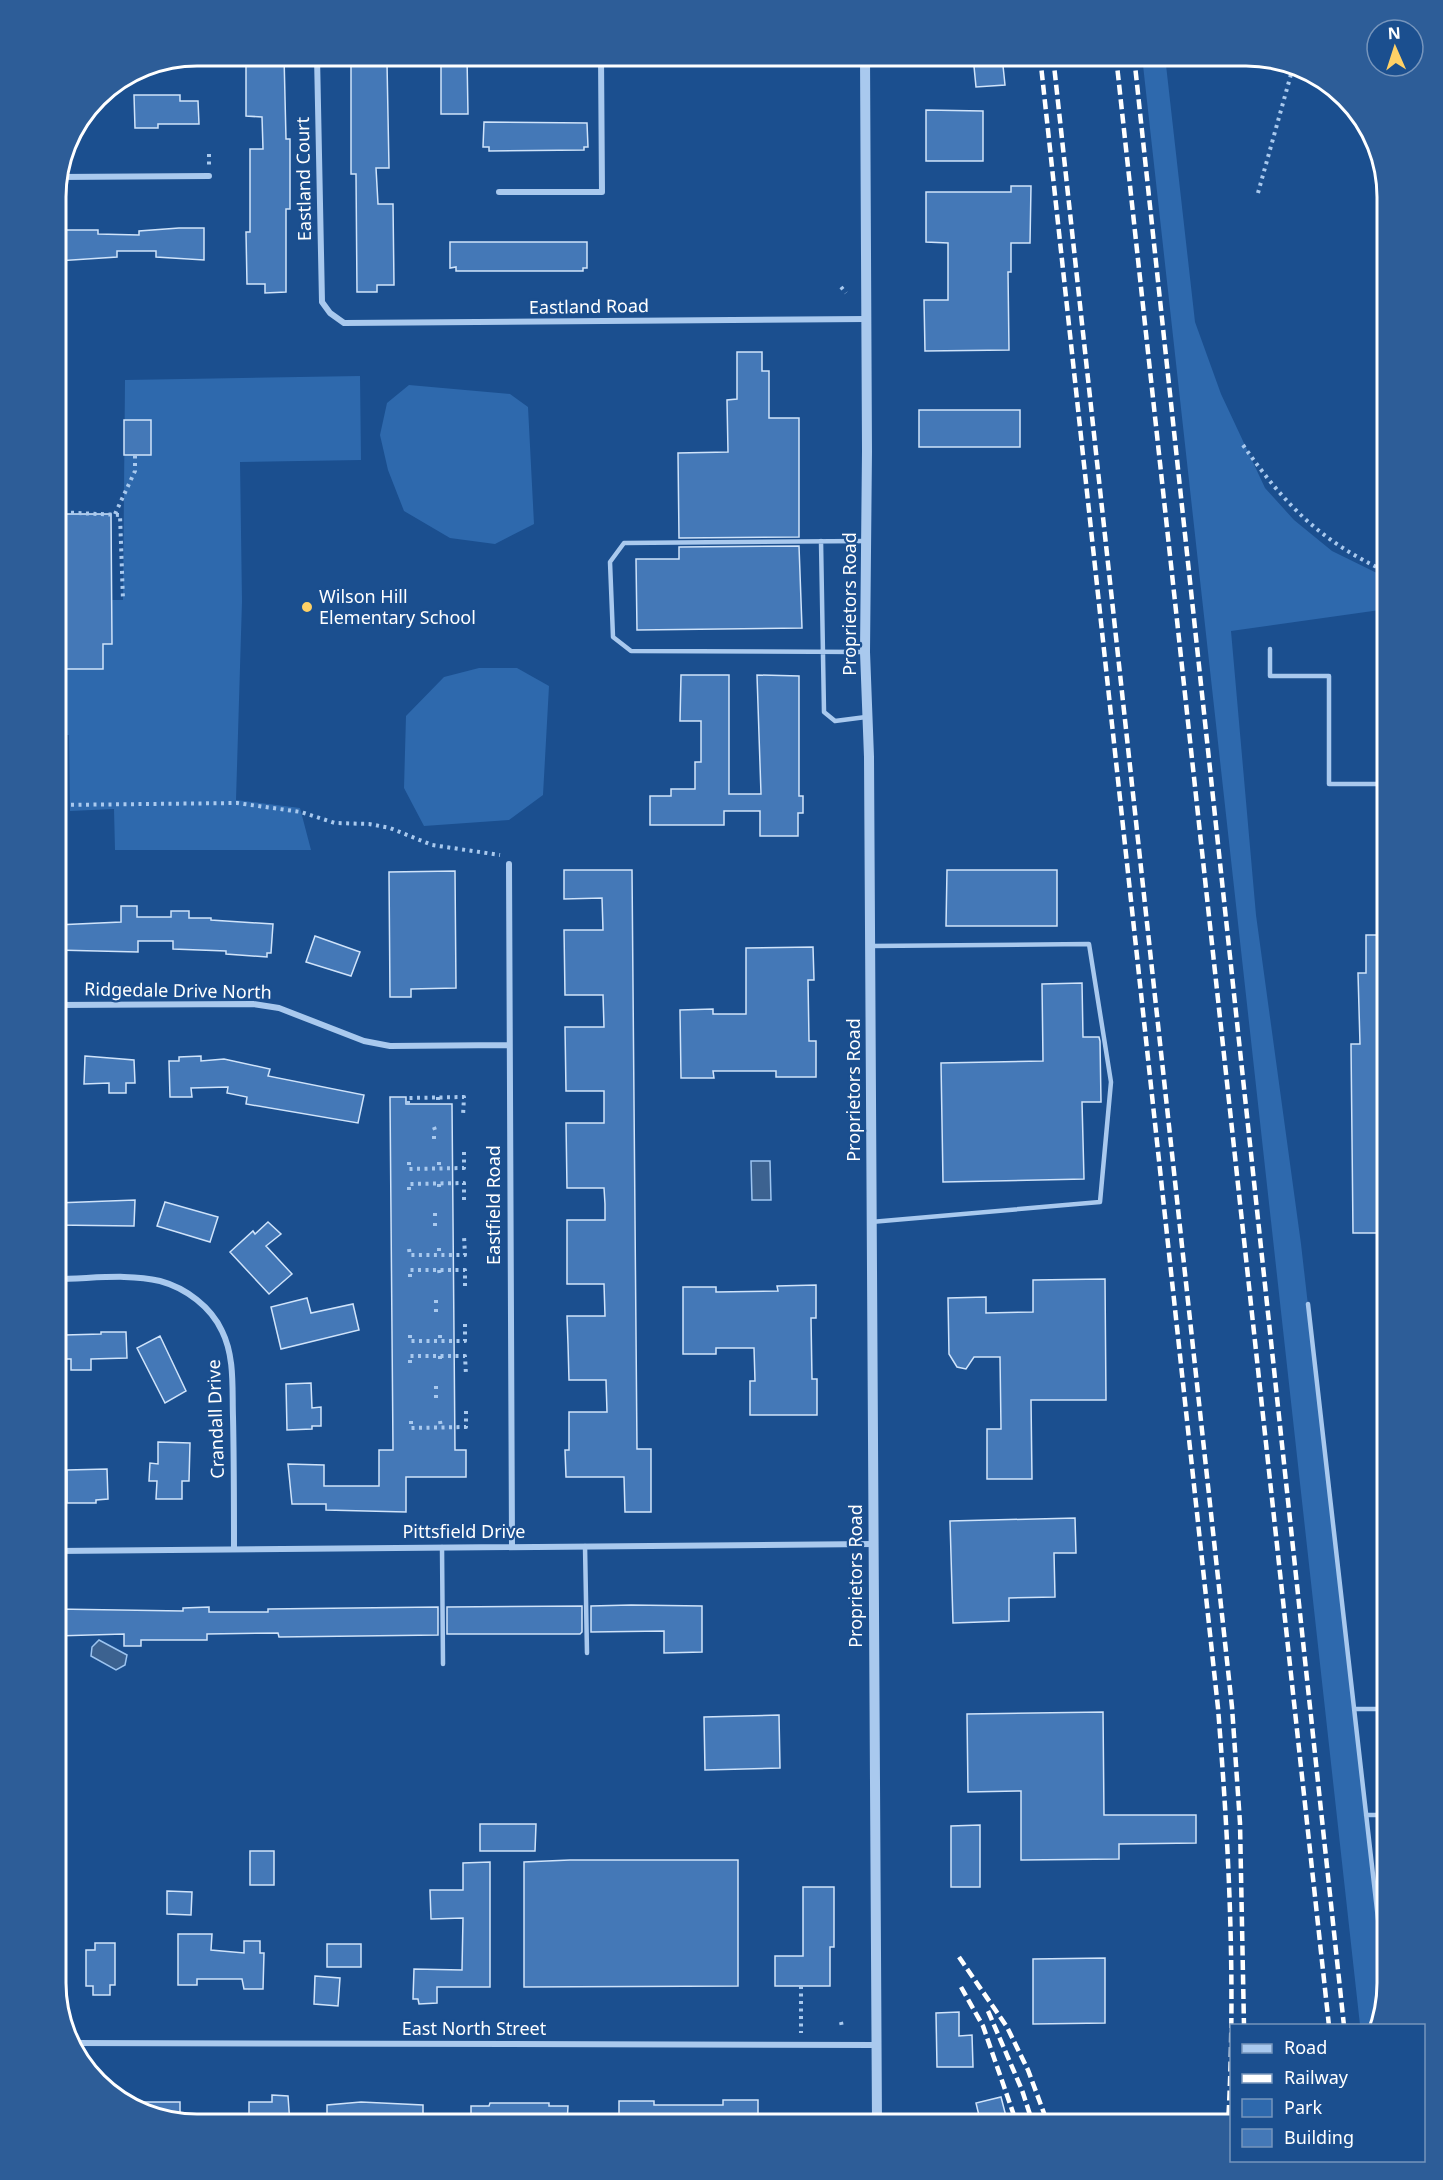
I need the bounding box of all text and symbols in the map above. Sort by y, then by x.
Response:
north arrow [1365,18,1425,78]
text: N [1387,22,1401,44]
street label: Eastland Court [290,116,316,241]
street label: Eastland Road [529,293,649,319]
street label: Proprietors Road [837,532,861,676]
place label: Wilson Hill Elementary School [319,584,476,629]
marker: Wilson Hill Elementary School [300,600,314,614]
street label: Ridgedale Drive North [84,976,272,1004]
street label: Proprietors Road [841,1018,865,1162]
street label: Eastfield Road [481,1145,505,1265]
street label: Crandall Drive [201,1359,229,1479]
street label: Proprietors Road [843,1504,867,1648]
street label: Pittsfield Drive [402,1519,526,1543]
street label: East North Street [402,2016,547,2040]
legend [1230,2024,1425,2162]
text: Road [1284,2035,1327,2059]
text: Railway [1284,2065,1349,2089]
text: Park [1284,2095,1322,2119]
text: Building [1284,2125,1354,2149]

